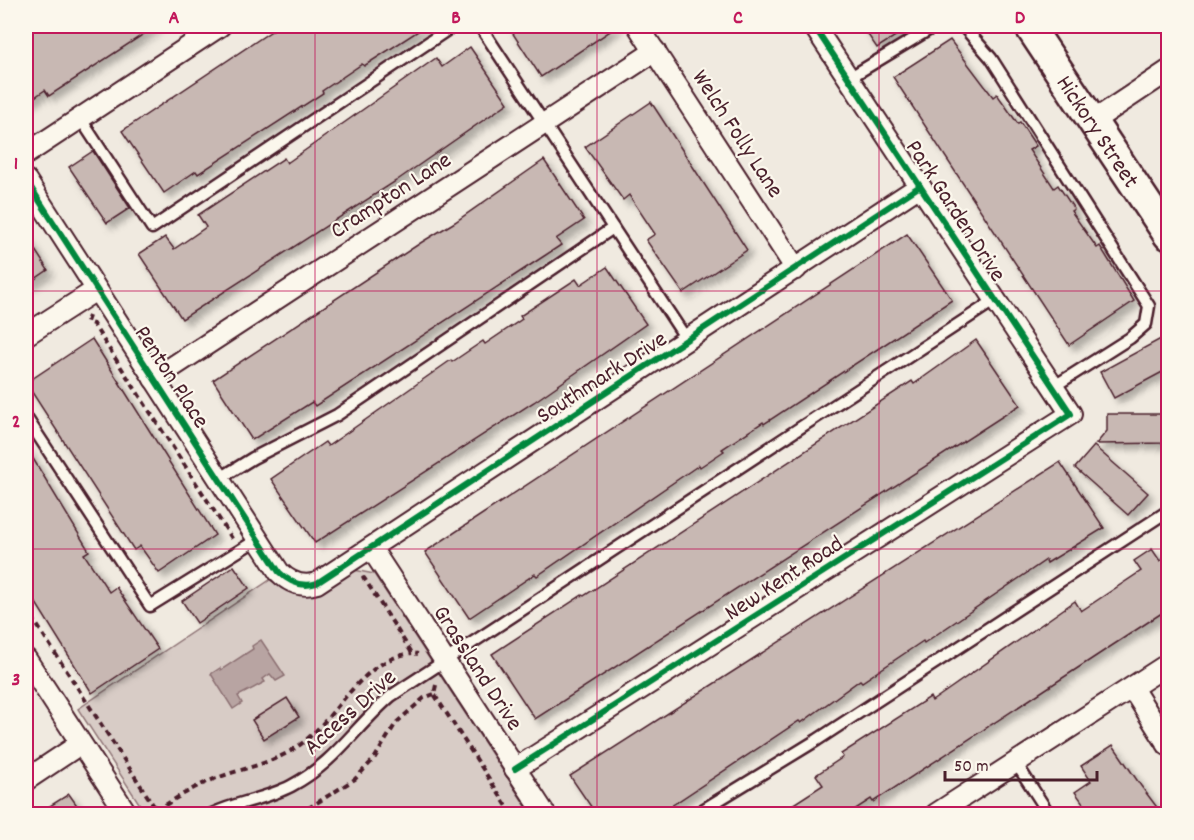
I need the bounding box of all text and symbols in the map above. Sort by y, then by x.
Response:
text: A [169,5,180,33]
text: B [451,5,461,33]
text: C [733,5,743,33]
text: D [1015,5,1026,33]
street label: Welch Folly Lane [682,64,791,206]
street label: Hickory Street [1046,69,1146,196]
street label: Park Garden Drive [896,134,1013,289]
street label: Crampton Lane [324,145,459,248]
text: 1 [14,151,18,179]
street label: Penton Place [124,319,217,436]
street label: Southmark Drive [531,323,675,434]
text: 2 [12,409,20,437]
street label: New Kent Road [719,528,851,631]
street label: Grassland Drive [423,599,530,738]
street label: Access Drive [297,662,405,764]
text: 3 [12,667,20,695]
scale bar [945,744,1096,782]
text: 50 m [954,755,989,780]

